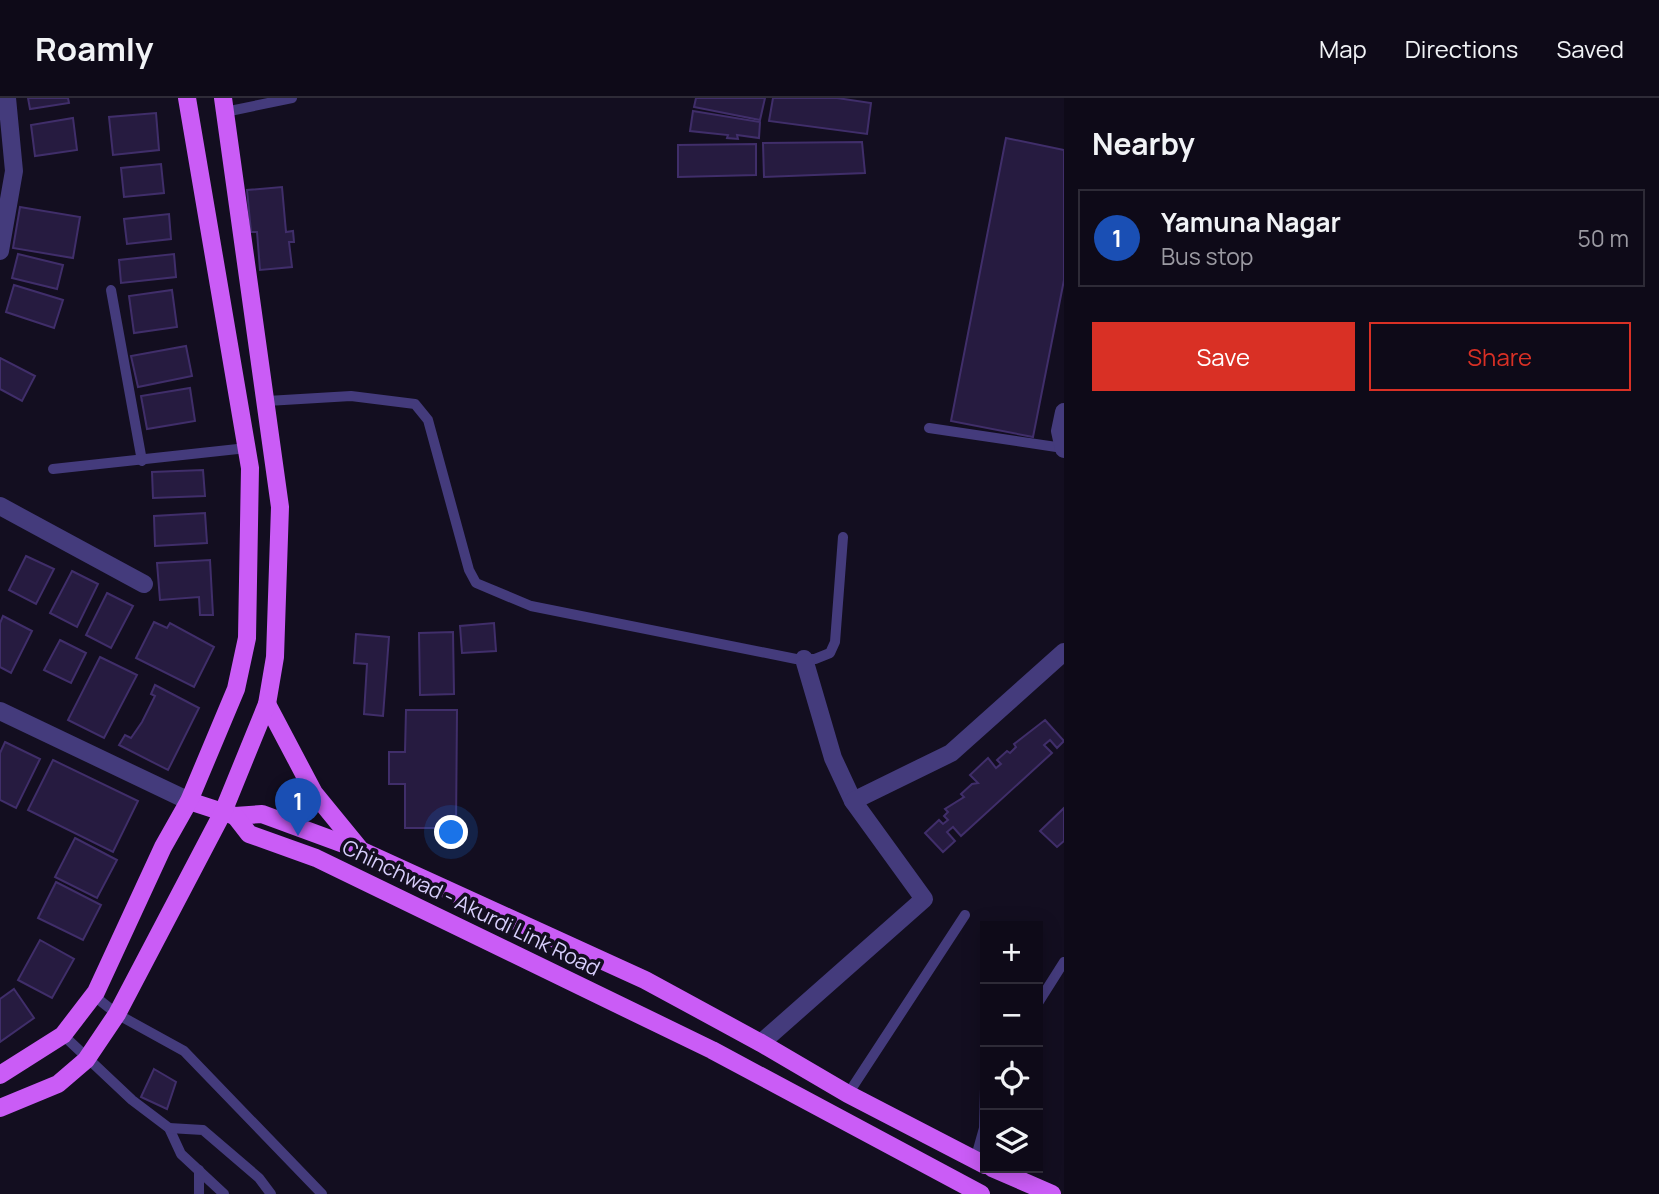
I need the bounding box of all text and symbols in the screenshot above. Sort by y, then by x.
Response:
text: Roamly [35,26,154,71]
text: Map [1319,32,1367,65]
text: Directions [1405,32,1518,65]
text: Saved [1556,32,1624,65]
text: Nearby [1092,123,1195,164]
text: Yamuna Nagar [1161,204,1341,240]
text: 1 [1112,222,1122,254]
text: 50 m [1578,222,1629,254]
text: Bus stop [1161,240,1253,272]
button: Save [1092,322,1355,391]
button: Share [1369,322,1631,391]
pin: 1 [275,778,321,836]
your location [434,815,468,849]
street label: Chinchwad - Akurdi Link Road [338,832,605,982]
map controls [980,921,1043,1173]
button: + [980,921,1043,984]
button: − [980,984,1043,1047]
button: locate [980,1047,1043,1110]
button: layers [980,1110,1043,1173]

